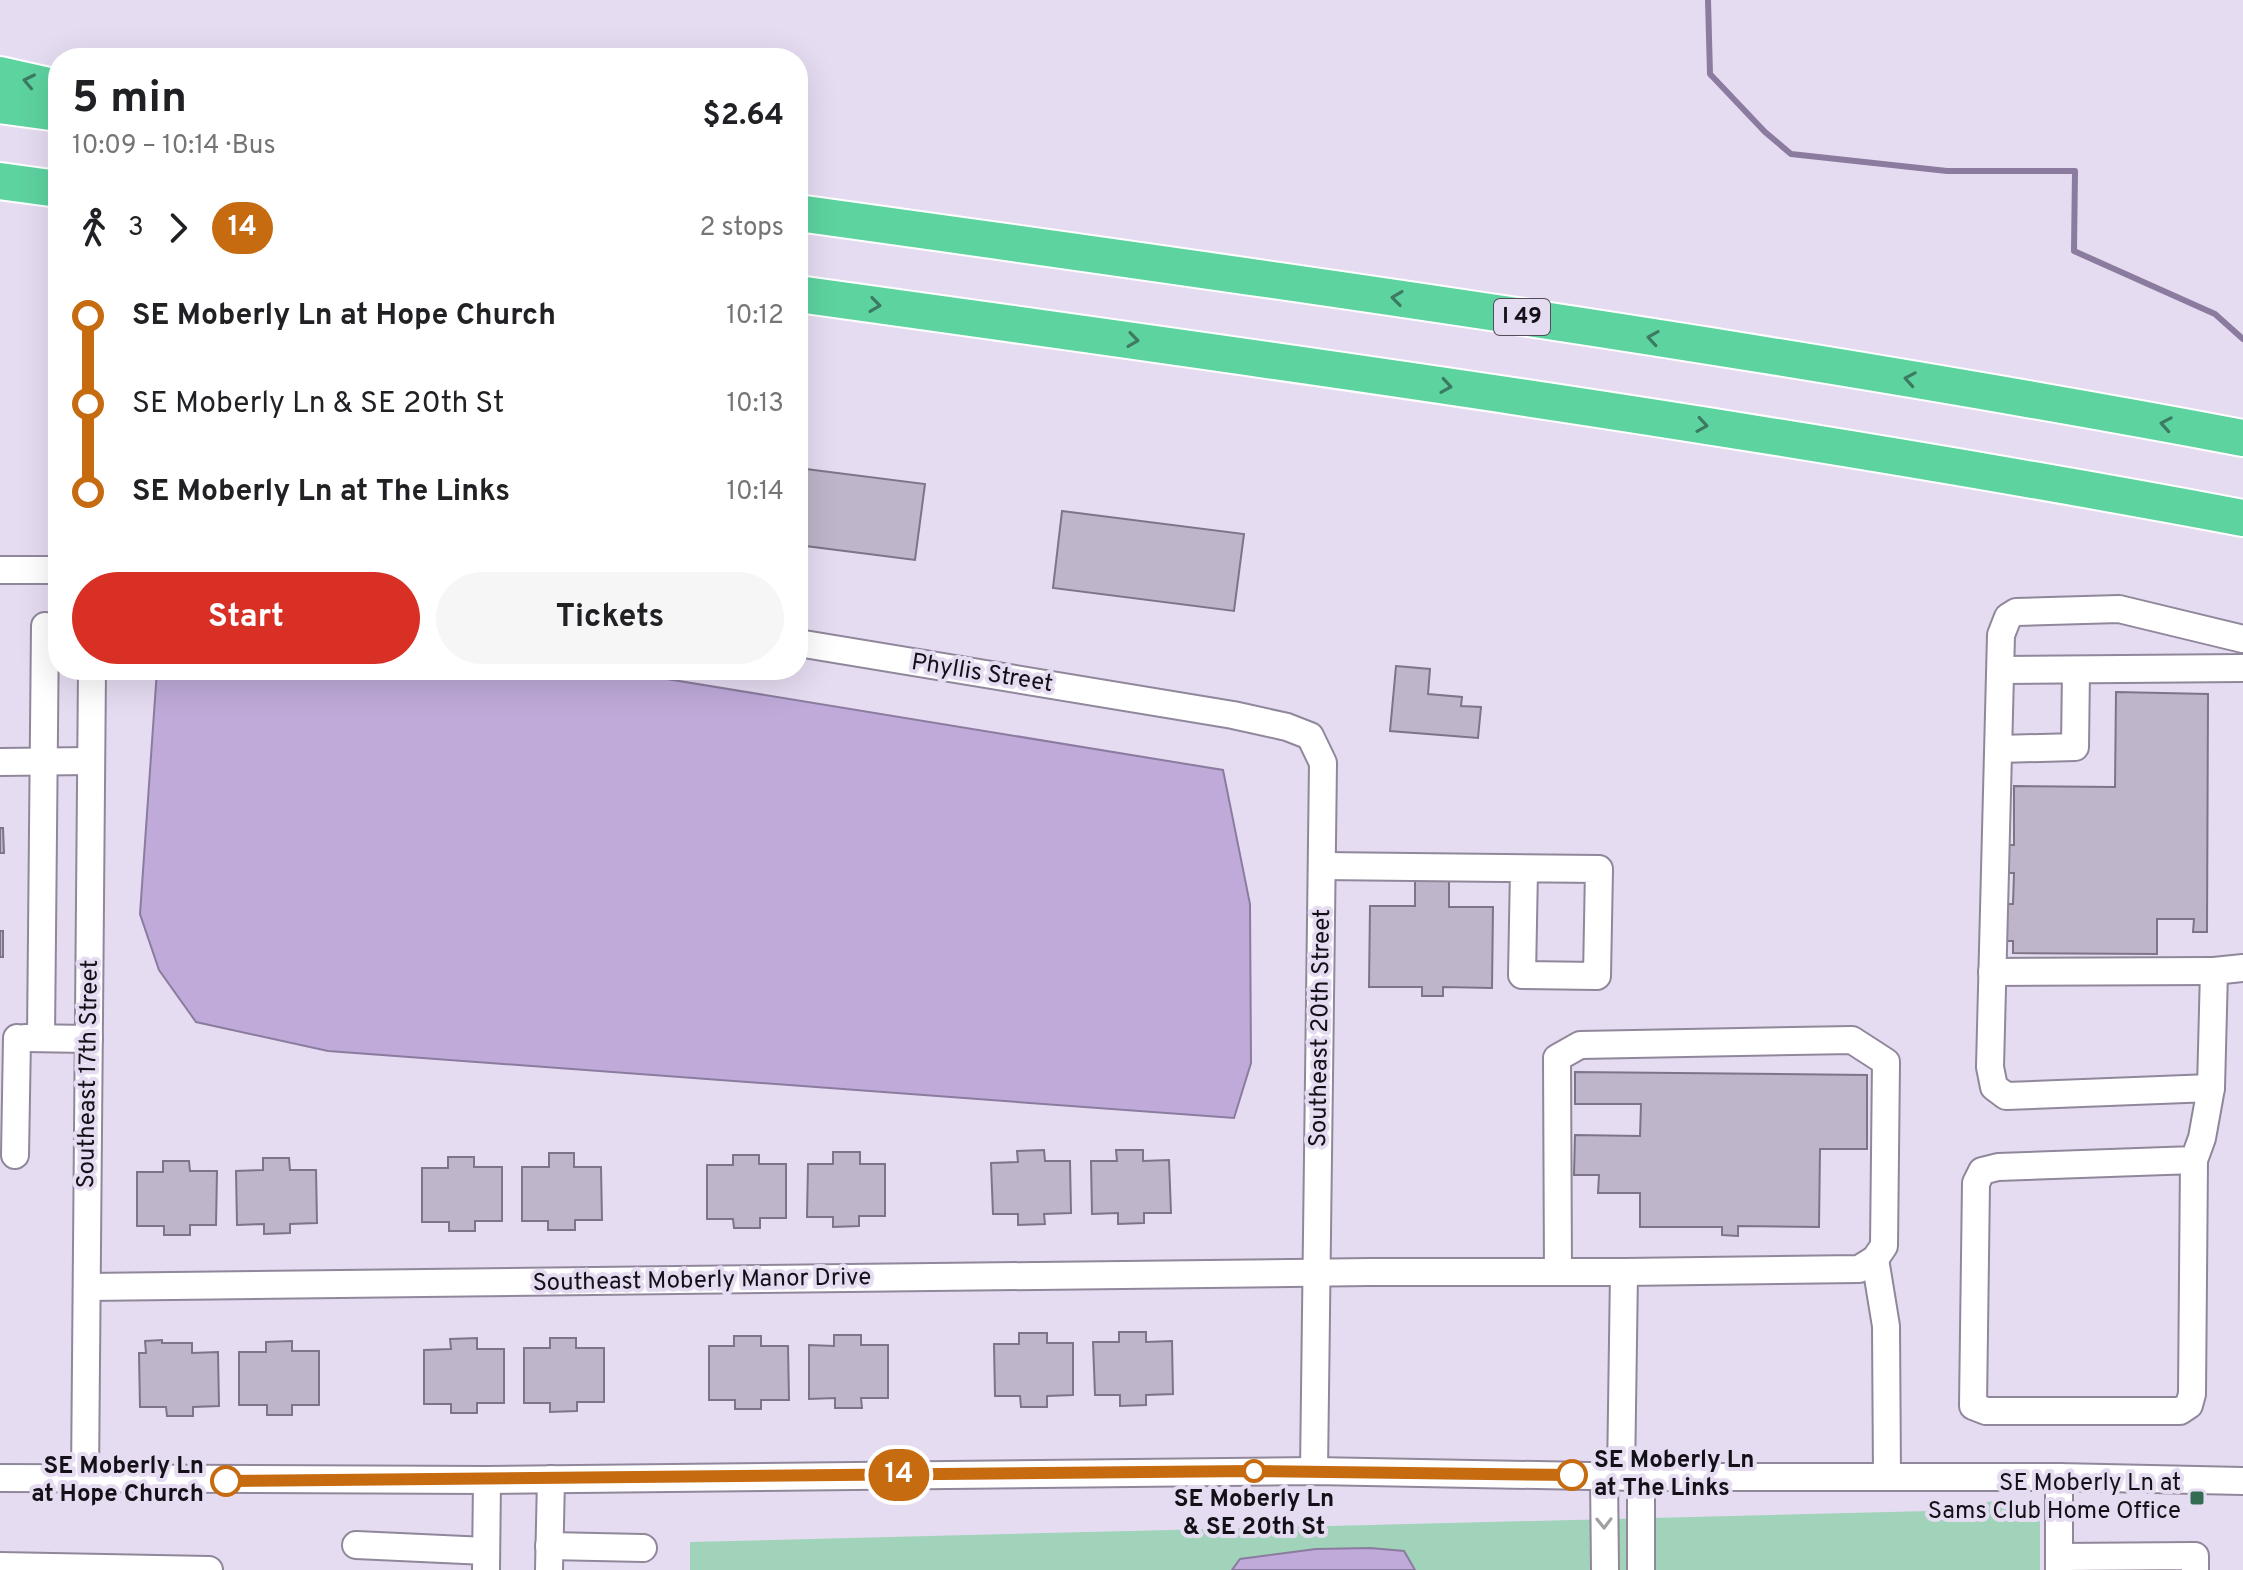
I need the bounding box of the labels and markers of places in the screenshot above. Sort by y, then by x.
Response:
place label: SE Moberly Ln at The Links [1594,1446,1754,1504]
place label: SE Moberly Ln at Hope Church [31,1452,204,1510]
marker: SE Moberly Ln & SE 20th St [1243,1460,1265,1482]
marker: SE Moberly Ln at The Links [1557,1460,1587,1490]
marker: SE Moberly Ln at Hope Church [211,1466,241,1496]
place label: SE Moberly Ln at Sams Club Home Office [1928,1469,2181,1527]
place label: SE Moberly Ln & SE 20th St [1174,1485,1334,1543]
marker: SE Moberly Ln at Sams Club Home Office [2188,1489,2206,1507]

